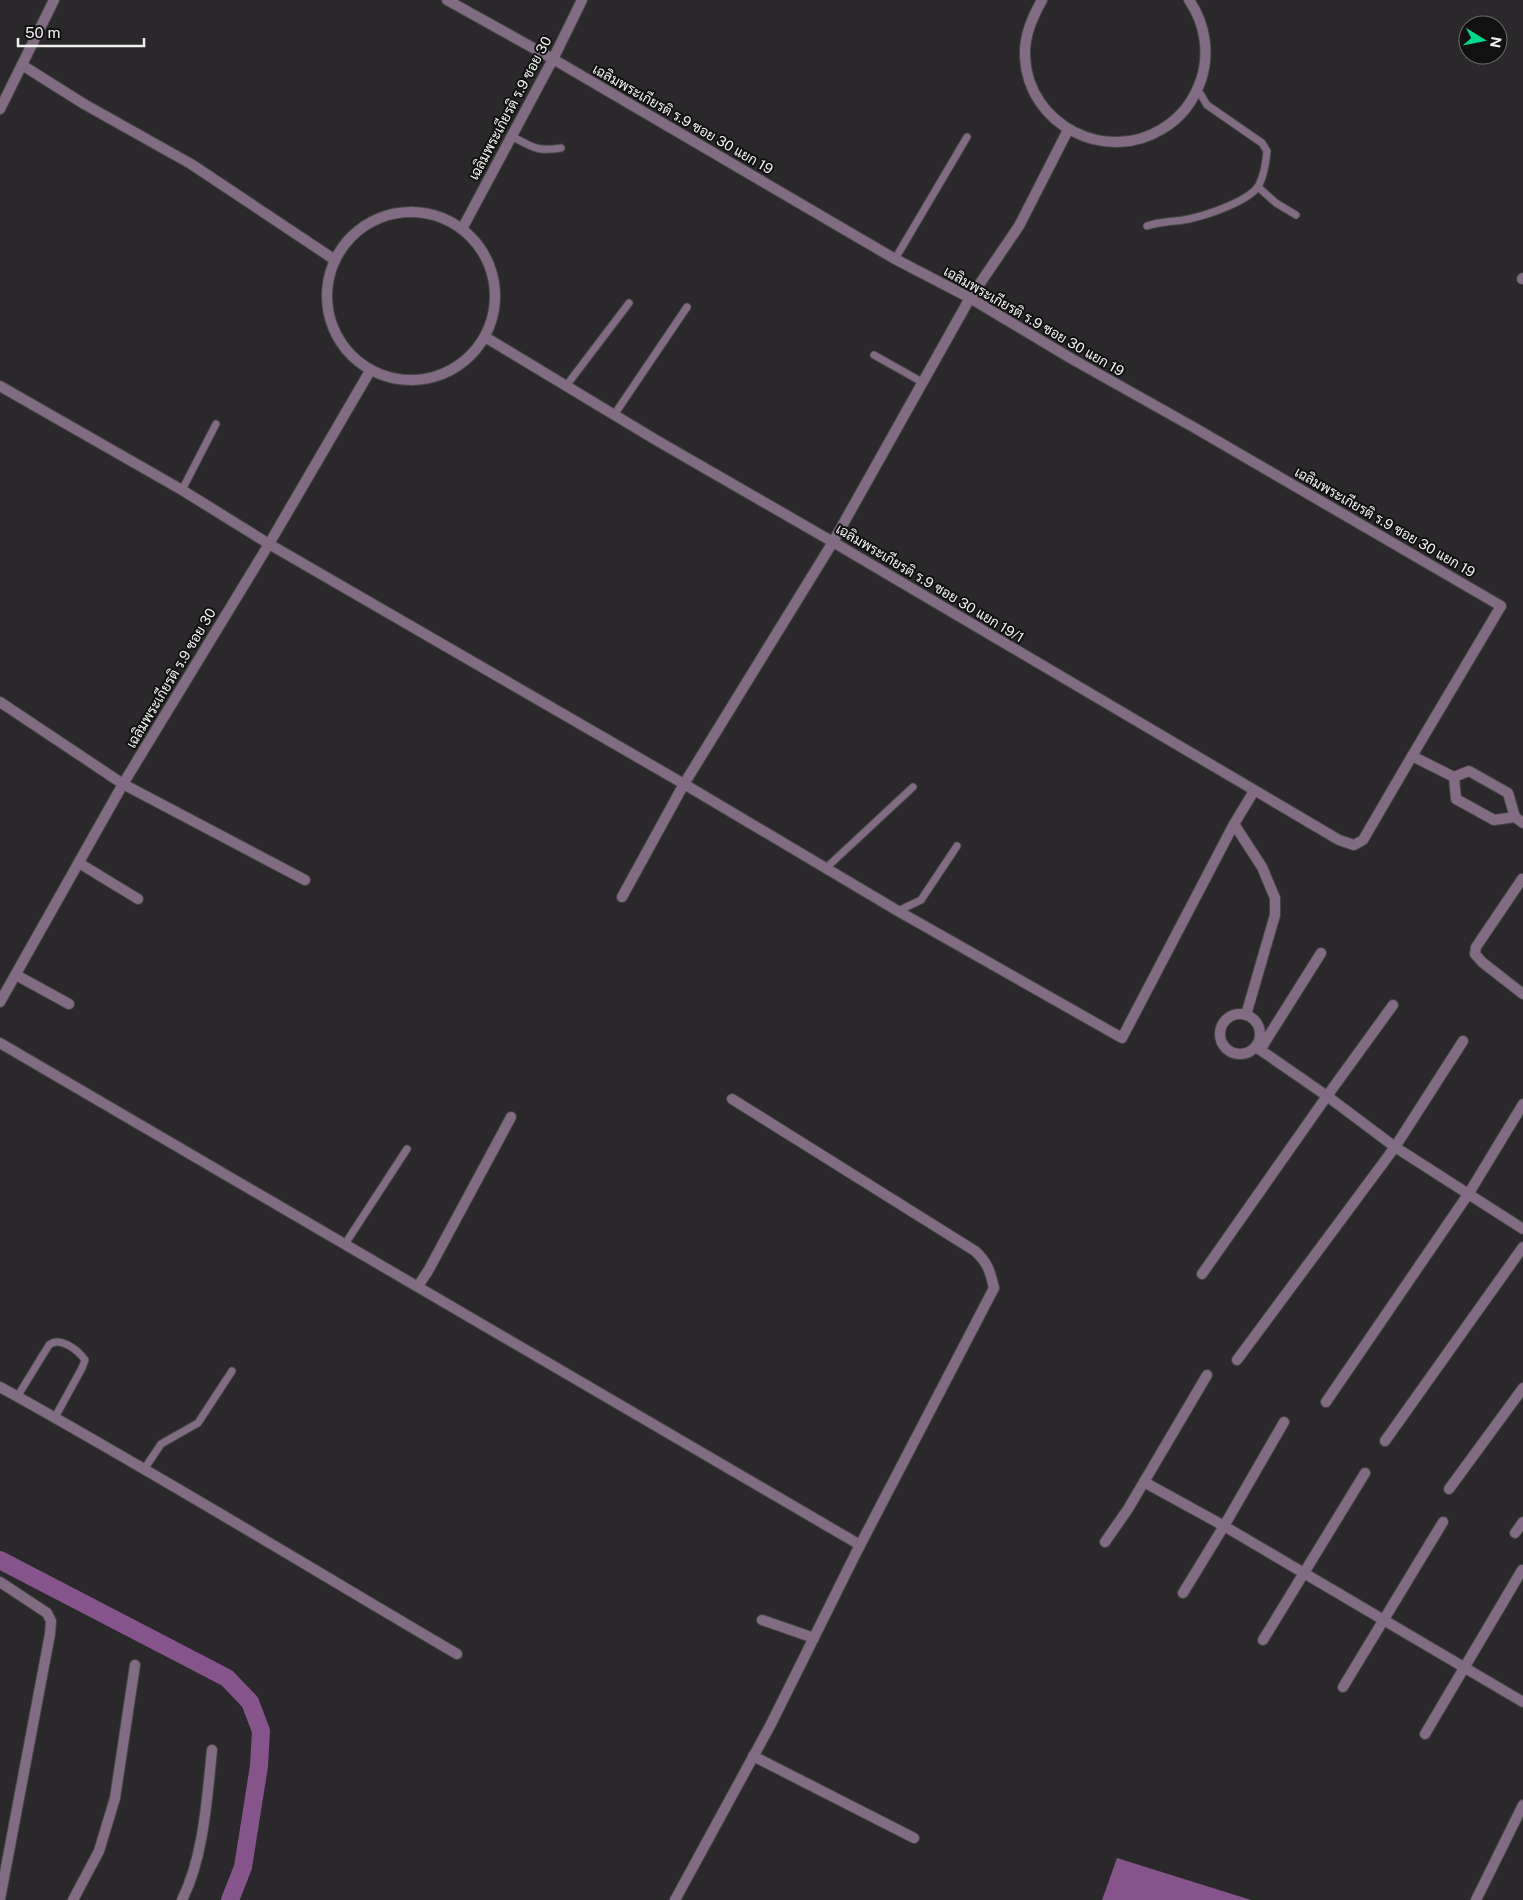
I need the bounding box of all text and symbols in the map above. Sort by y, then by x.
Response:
scale bar [18,15,144,47]
north arrow [1458,15,1508,65]
text: 50 m [25,24,60,41]
street label: เฉลิมพระเกียรติ ร.9 ซอย 30 [464,33,555,182]
text: N [1487,35,1505,49]
street label: เฉลิมพระเกียรติ ร.9 ซอย 30 แยก 19 [590,60,777,177]
street label: เฉลิมพระเกียรติ ร.9 ซอย 30 แยก 19 [941,262,1128,379]
street label: เฉลิมพระเกียรติ ร.9 ซอย 30 แยก 19 [1292,463,1479,580]
street label: เฉลิมพระเกียรติ ร.9 ซอย 30 แยก 19/1 [833,520,1027,646]
street label: เฉลิมพระเกียรติ ร.9 ซอย 30 [122,605,219,751]

